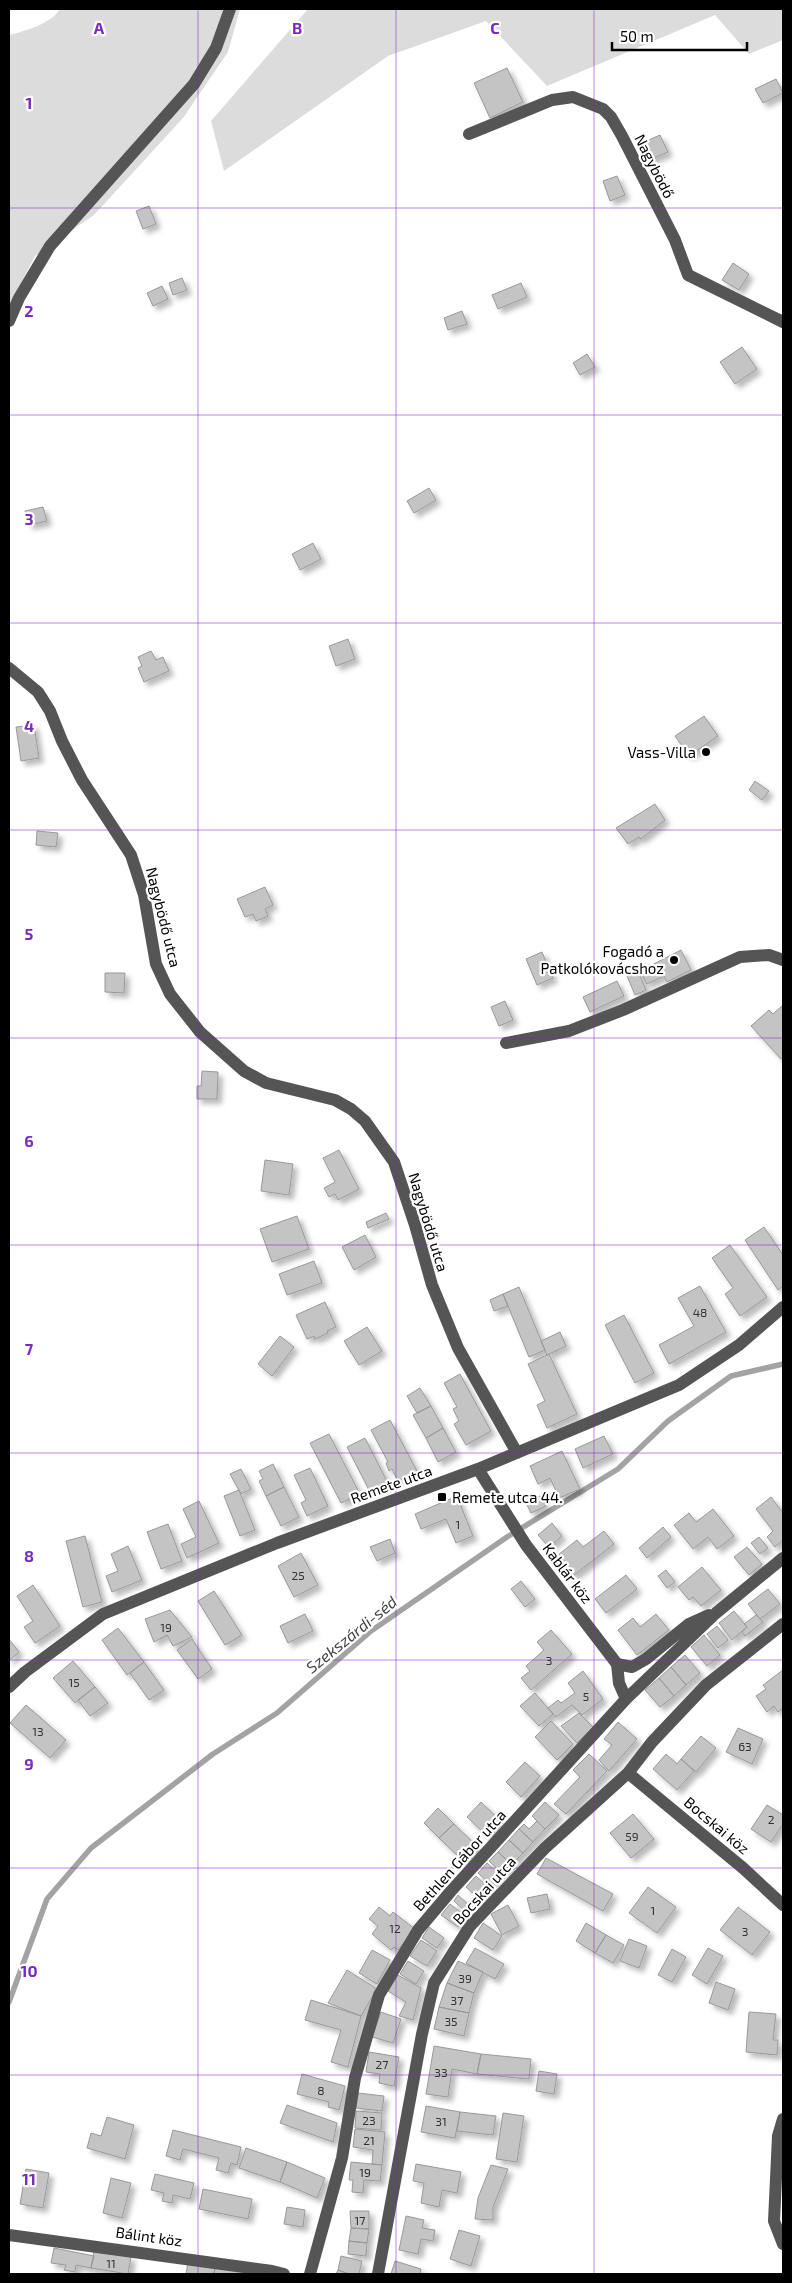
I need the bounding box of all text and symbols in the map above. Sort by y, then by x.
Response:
text: A [94,18,105,37]
text: B [292,18,302,37]
text: C [490,18,500,37]
scale bar [612,20,747,52]
text: 50 m [620,27,654,45]
text: 1 [26,93,32,112]
street label: Nagybödő [631,131,679,201]
text: 2 [24,301,34,320]
text: 3 [24,509,34,528]
text: 4 [24,716,34,735]
place label: Vass-Villa [627,743,696,761]
marker: Vass-Villa [700,746,712,758]
street label: Nagybödő utca [143,865,185,969]
text: 5 [25,924,34,943]
place label: Fogadó a Patkolókovácshoz [541,942,664,977]
marker: Fogadó a Patkolókovácshoz [668,954,680,966]
text: 6 [24,1131,34,1150]
street label: Nagybödő utca [405,1170,453,1274]
house number: 48 [693,1305,707,1319]
text: 7 [25,1339,34,1358]
street label: Remete utca [348,1461,434,1507]
place label: Remete utca 44. [452,1488,563,1506]
marker: Remete utca 44. [436,1491,448,1503]
house number: 1 [456,1517,460,1531]
street label: Kablár köz [539,1539,597,1607]
text: 8 [24,1546,34,1565]
house number: 25 [291,1568,305,1582]
water label: Szekszárdi-séd [302,1592,400,1676]
house number: 19 [160,1620,172,1634]
house number: 3 [546,1653,552,1667]
house number: 15 [68,1675,80,1689]
house number: 5 [583,1689,589,1703]
house number: 13 [32,1724,44,1738]
house number: 63 [738,1739,752,1753]
text: 9 [24,1754,34,1773]
street label: Bocskai köz [681,1793,753,1857]
street label: Bethlen Gábor utca [409,1806,509,1914]
house number: 2 [768,1812,775,1826]
house number: 59 [625,1829,639,1843]
street label: Bocskai utca [449,1852,519,1928]
house number: 1 [651,1903,655,1917]
house number: 12 [389,1921,401,1935]
house number: 3 [742,1924,748,1938]
text: 10 [20,1961,38,1980]
house number: 39 [458,1971,472,1985]
house number: 37 [451,1993,463,2007]
house number: 35 [444,2014,458,2028]
house number: 27 [376,2057,388,2071]
house number: 33 [434,2065,448,2079]
house number: 8 [317,2083,325,2097]
house number: 23 [362,2113,376,2127]
house number: 31 [435,2114,447,2128]
house number: 21 [363,2133,375,2147]
house number: 19 [359,2165,371,2179]
text: 11 [22,2169,36,2188]
house number: 17 [355,2213,365,2227]
street label: Bálint köz [115,2222,183,2250]
house number: 11 [106,2256,116,2270]

